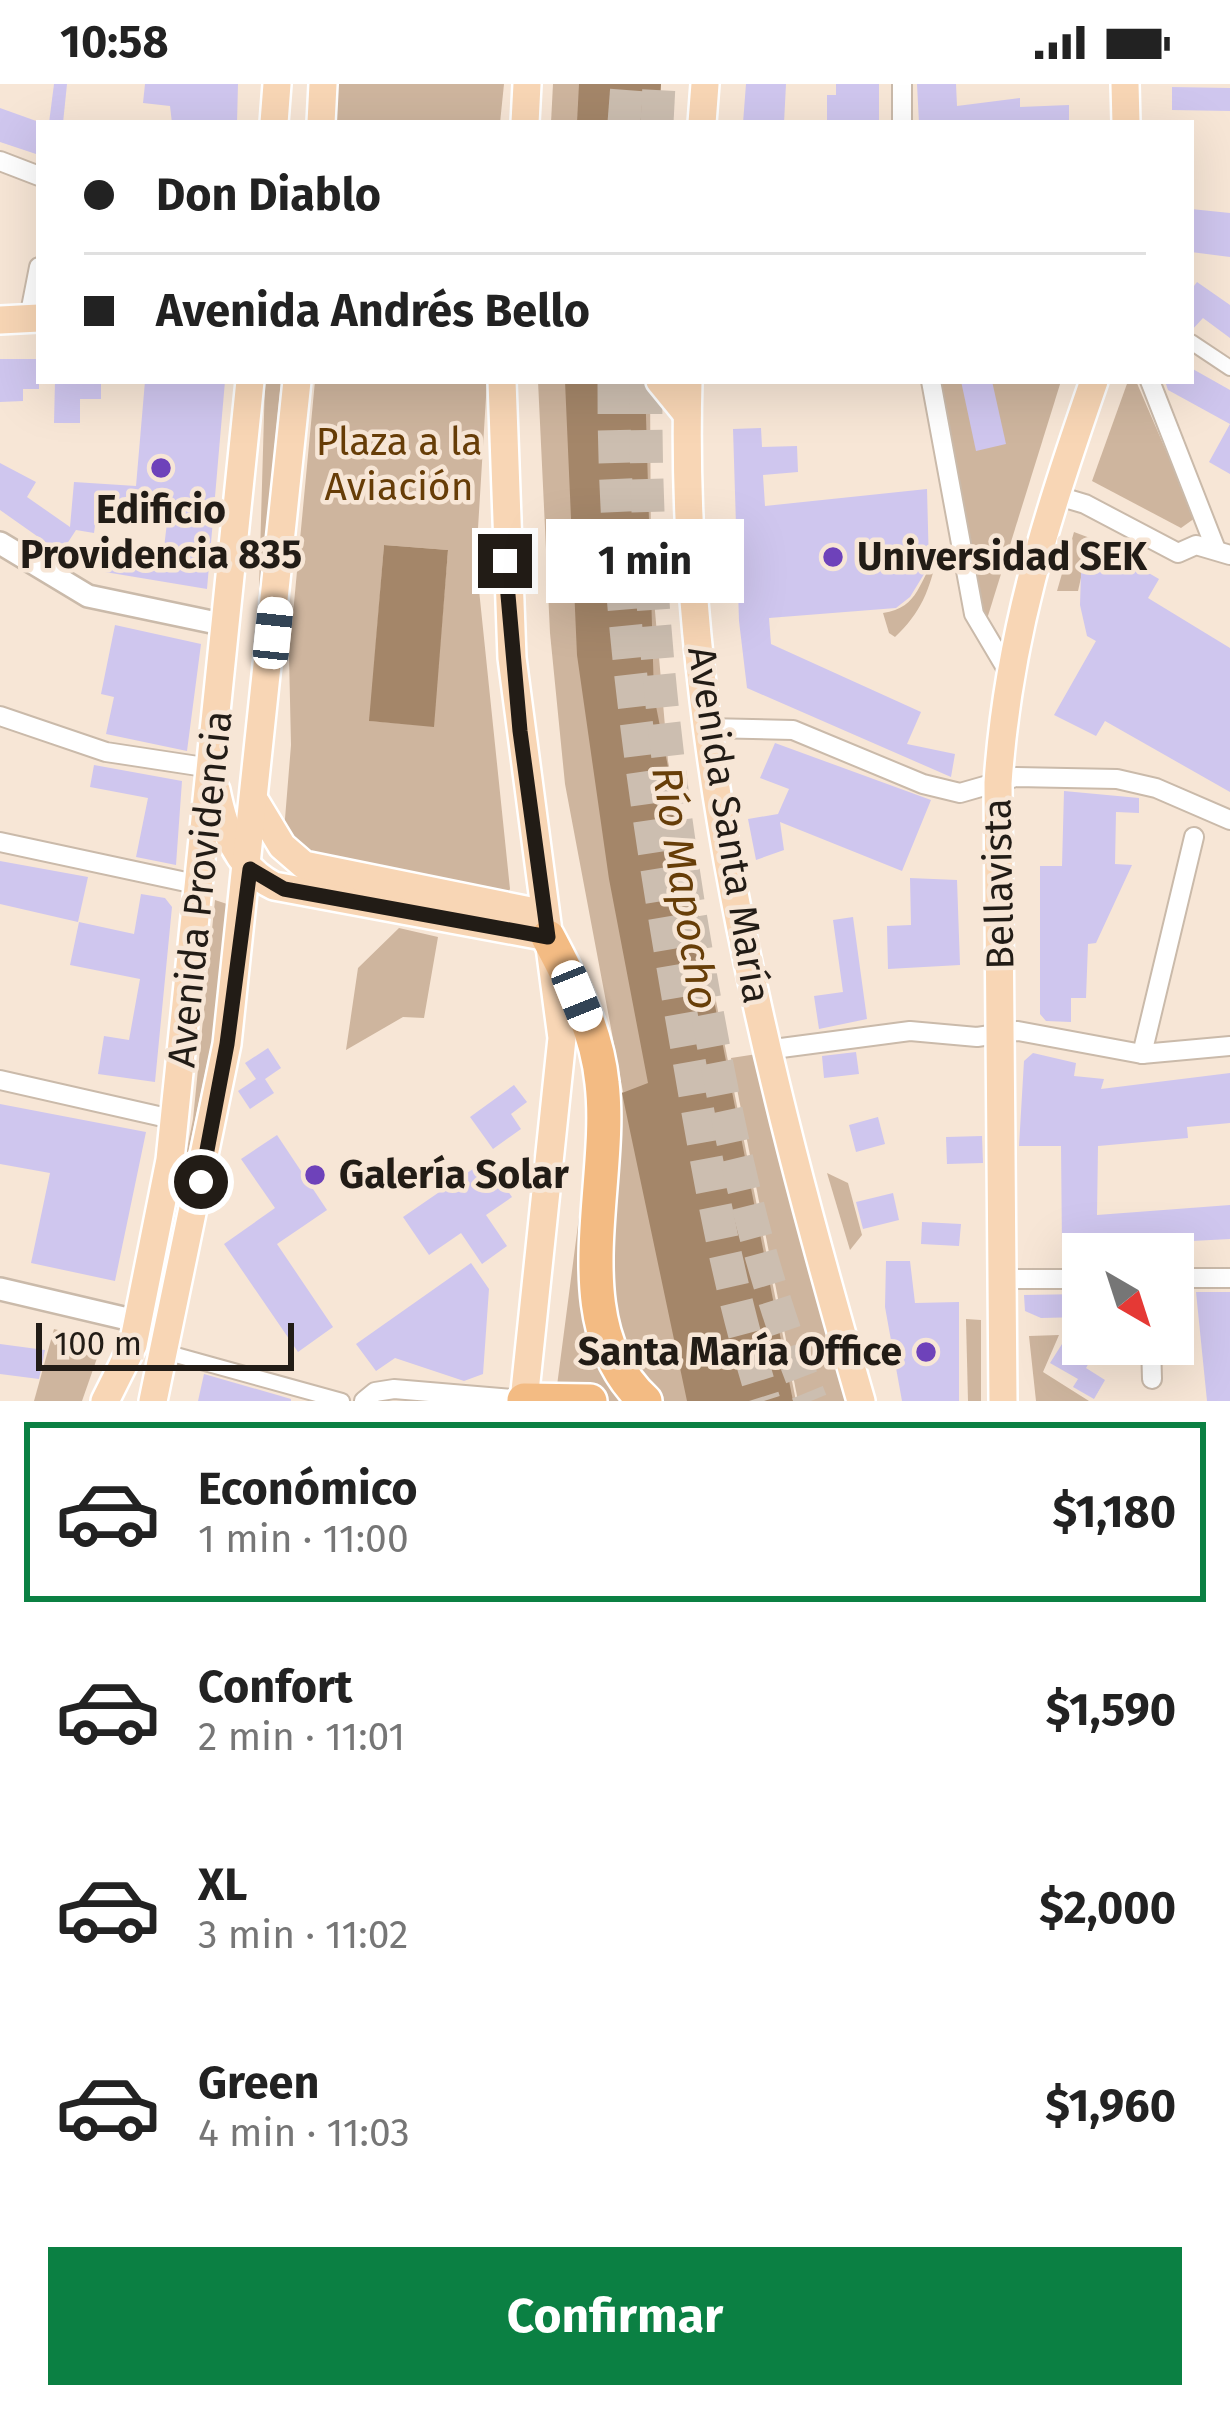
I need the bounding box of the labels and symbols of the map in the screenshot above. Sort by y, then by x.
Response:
park label: Plaza a la Aviación [316,419,482,510]
marker: Edificio Providencia 835 [148,455,174,481]
place label: Edificio Providencia 835 [20,487,302,578]
callout: 1 min [547,519,745,603]
route end [478,534,532,588]
place label: Universidad SEK [857,534,1148,580]
marker: Universidad SEK [820,544,846,570]
car [251,595,295,671]
street label: Avenida Santa María [678,643,780,1007]
street label: Avenida Providencia [158,708,242,1070]
water label: Río Mapocho [641,763,729,1013]
street label: Bellavista [975,798,1023,970]
car [547,956,607,1036]
place label: Galería Solar [339,1152,569,1198]
route start [174,1155,228,1209]
marker: Galería Solar [302,1162,328,1188]
north arrow [1062,1233,1194,1365]
scale bar [36,1317,294,1370]
place label: Santa María Office [578,1329,902,1375]
marker: Santa María Office [913,1339,939,1365]

